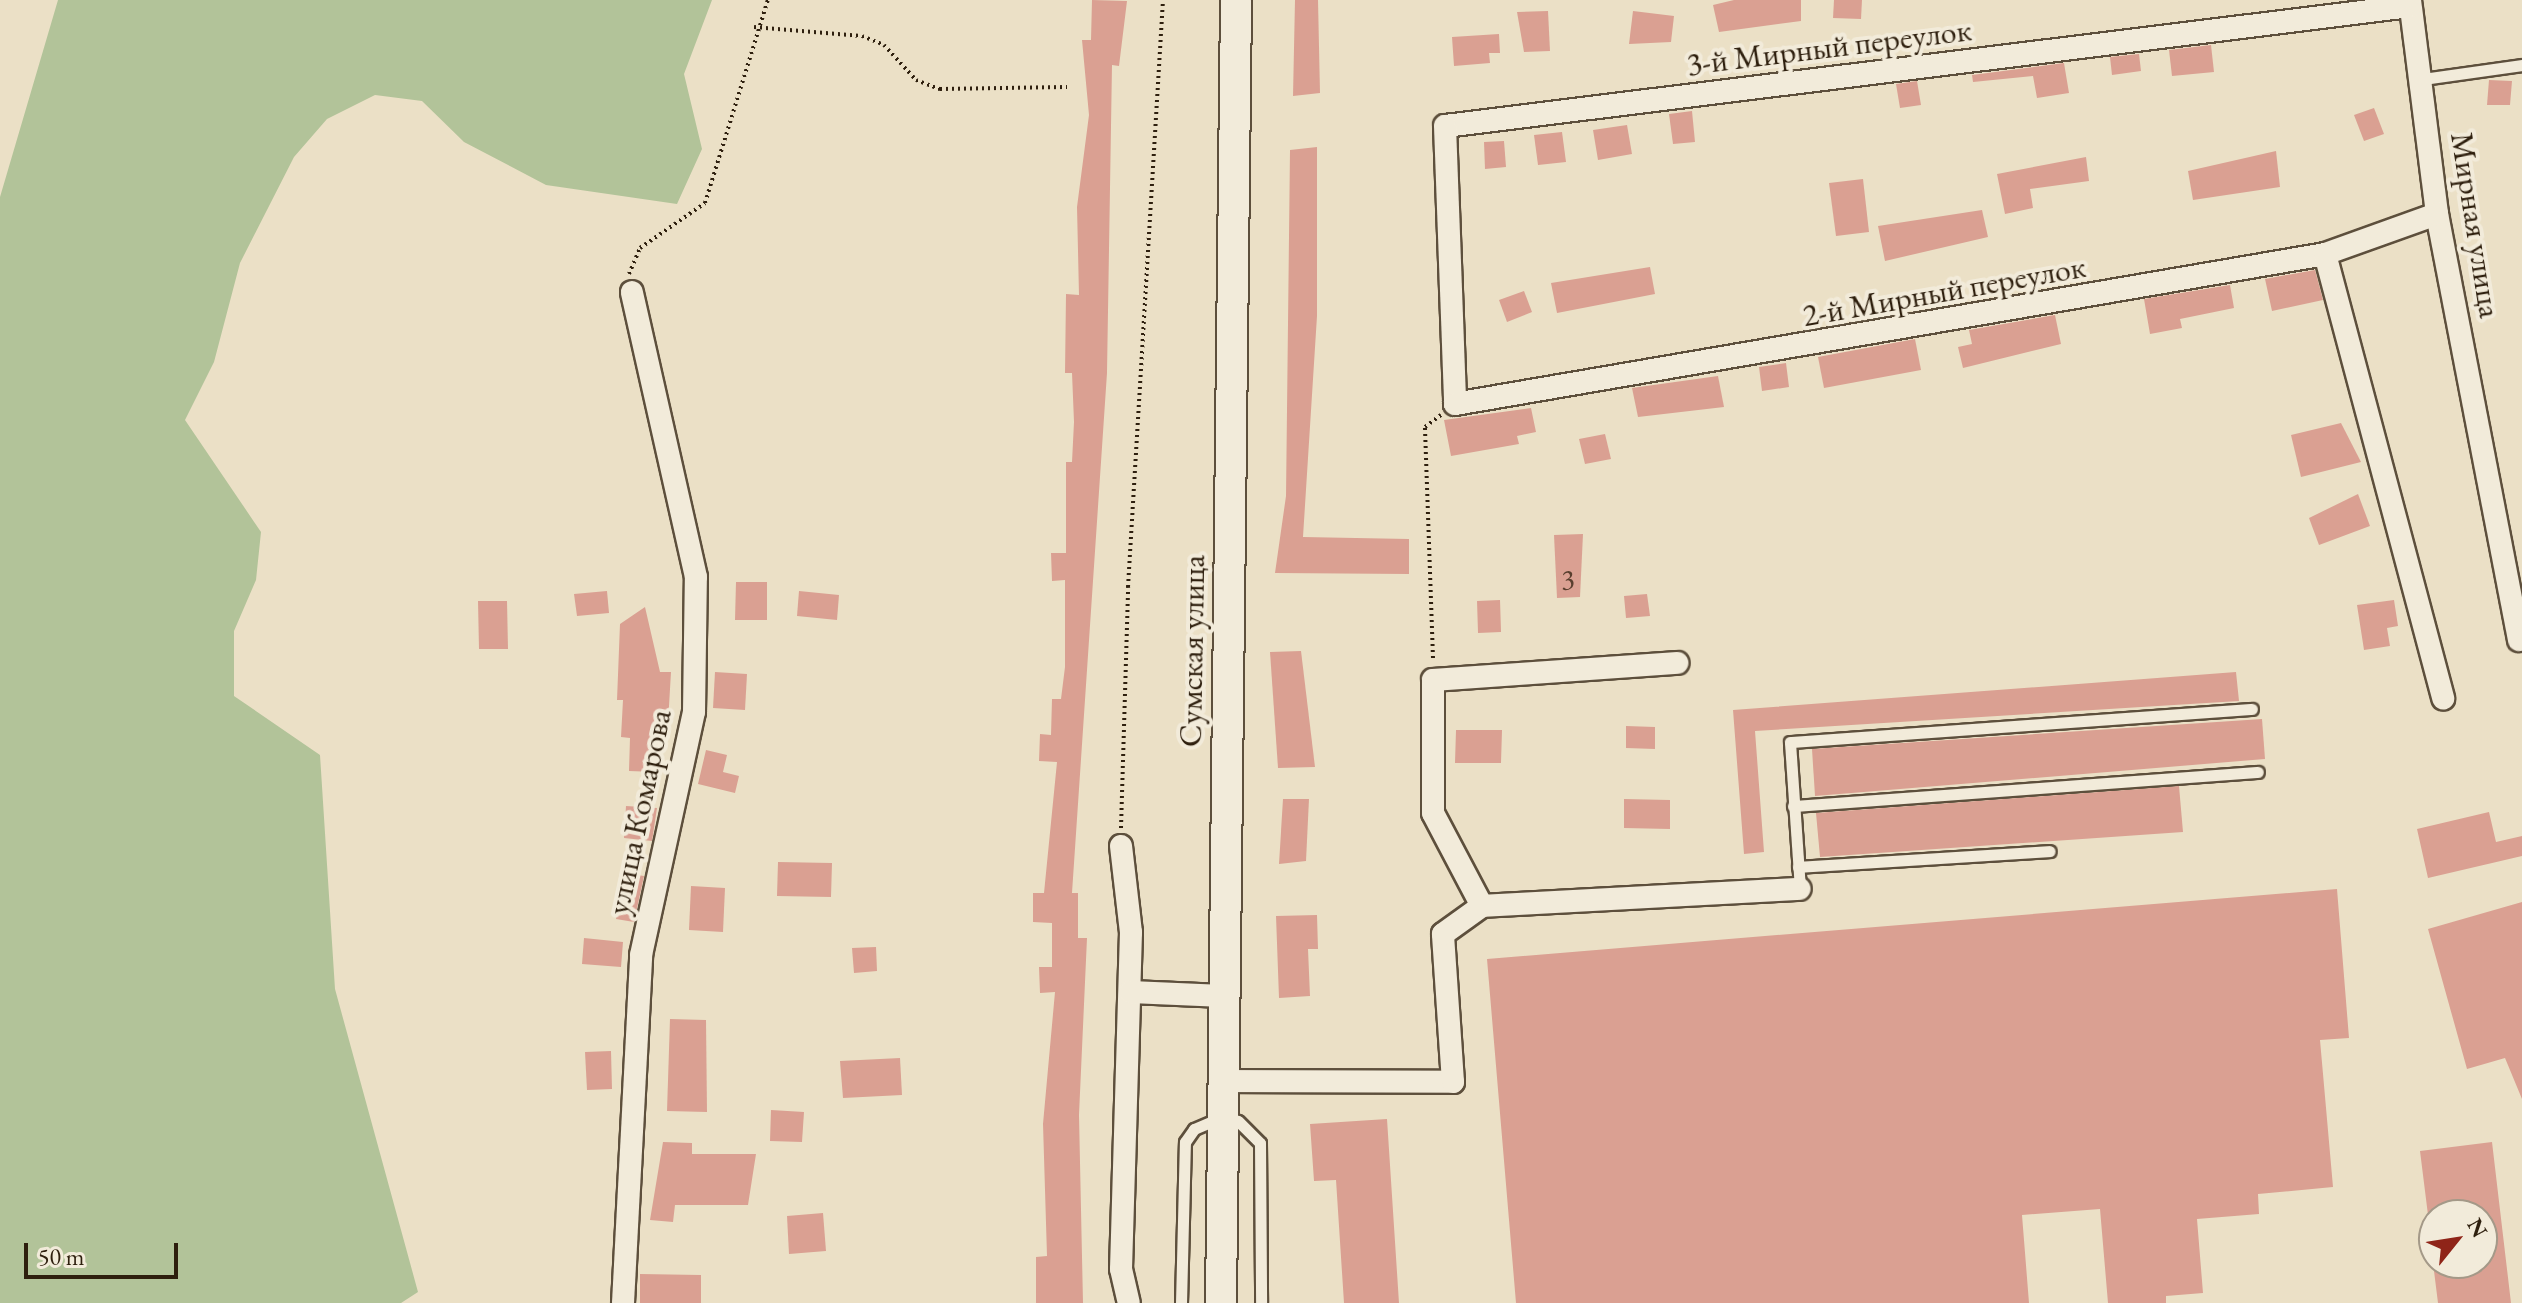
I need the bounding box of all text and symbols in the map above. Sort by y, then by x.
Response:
street label: 3-й Мирный переулок [1684,10,1974,84]
street label: Мирная улица [2442,130,2510,320]
street label: 2-й Мирный переулок [1799,247,2089,335]
street label: Сумская улица [1171,555,1213,747]
house number: 3 [1561,562,1575,596]
street label: улица Комарова [599,706,679,918]
north arrow [2418,1199,2498,1279]
text: N [2460,1213,2494,1243]
scale bar [28,1227,182,1277]
text: 50 m [38,1241,85,1272]

